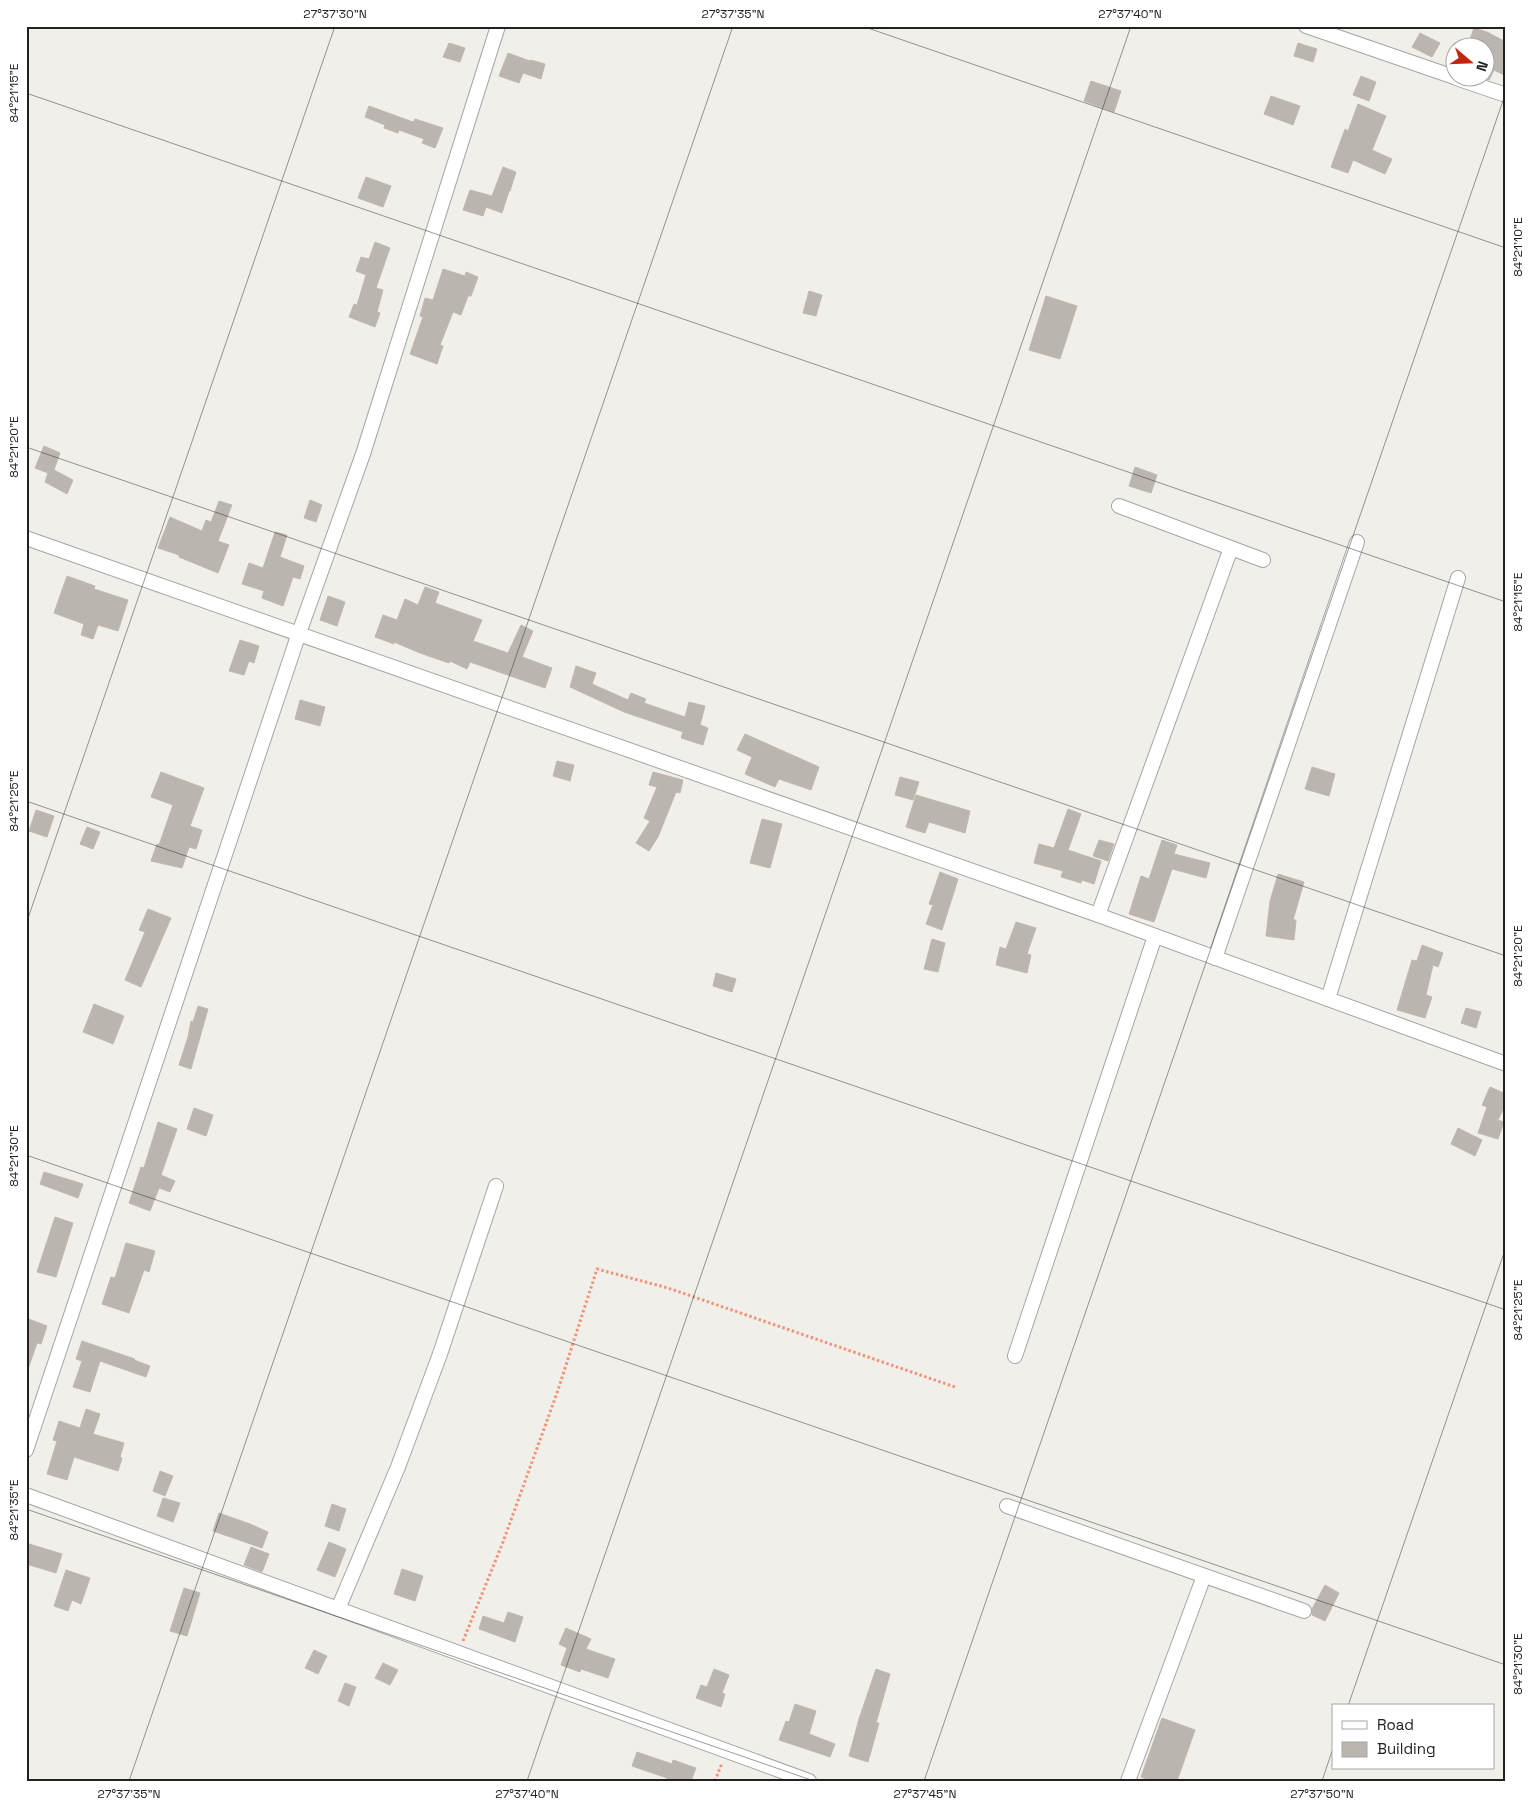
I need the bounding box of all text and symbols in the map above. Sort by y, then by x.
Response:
text: 27°37'30"N [303,6,367,22]
text: 27°37'35"N [701,6,765,22]
text: 27°37'40"N [1098,6,1162,22]
north arrow [1444,38,1494,88]
text: N [1472,59,1492,74]
text: 84°21'15"E [6,63,22,122]
text: 84°21'10"E [1510,217,1526,277]
text: 84°21'20"E [6,416,22,478]
text: 84°21'15"E [1510,572,1526,631]
text: 84°21'25"E [6,770,22,832]
text: 84°21'20"E [1510,925,1526,987]
text: 84°21'30"E [6,1125,22,1187]
text: 84°21'25"E [1510,1279,1526,1341]
text: 84°21'35"E [6,1479,22,1541]
text: 84°21'30"E [1510,1633,1526,1695]
legend [1332,1704,1494,1770]
text: Road [1377,1715,1414,1734]
text: Building [1377,1739,1436,1758]
text: 27°37'35"N [97,1786,161,1802]
text: 27°37'40"N [495,1786,559,1802]
text: 27°37'45"N [894,1786,956,1802]
text: 27°37'50"N [1290,1786,1354,1802]

